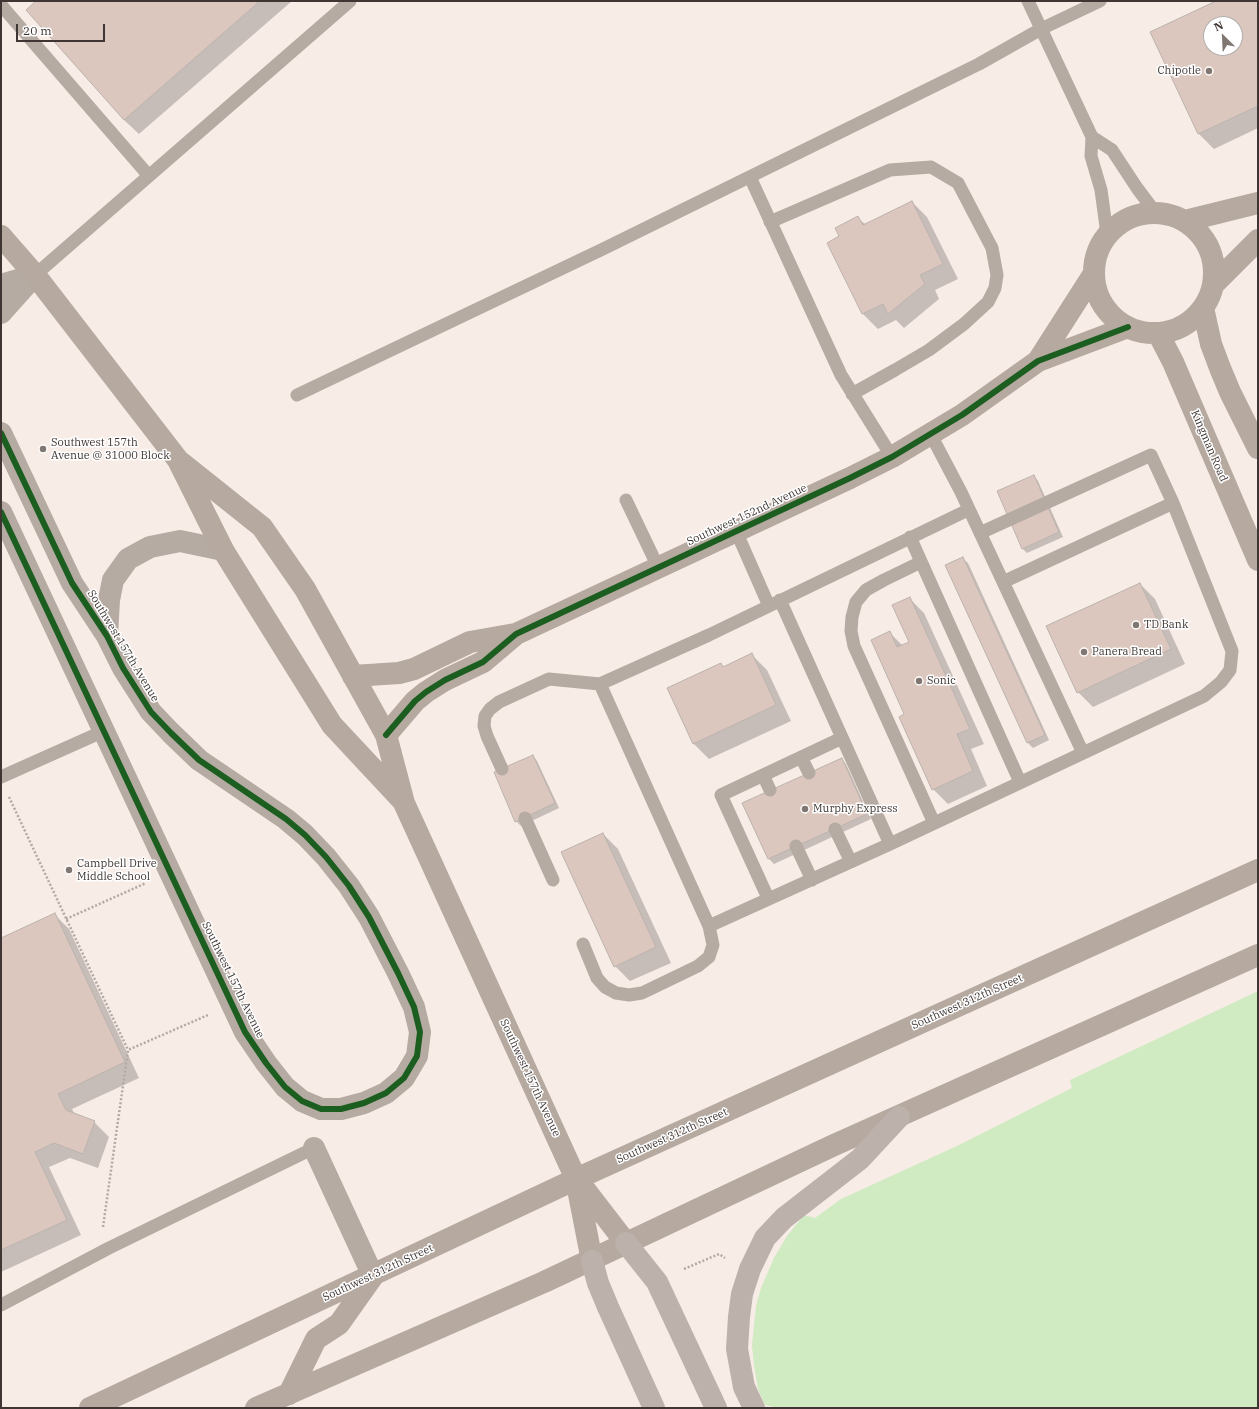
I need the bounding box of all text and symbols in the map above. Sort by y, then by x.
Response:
scale bar [18,16,107,42]
north arrow [1203,16,1243,56]
text: N [1212,18,1225,34]
text: 20 m [23,23,52,38]
place label: Chipotle [1157,64,1201,78]
marker: Chipotle [1204,66,1214,76]
street label: Kingman Road [1188,408,1230,484]
place label: Southwest 157th Avenue @ 31000 Block [51,436,170,462]
marker: Southwest 157th Avenue @ 31000 Block [38,444,48,454]
street label: Southwest 152nd Avenue [685,481,809,549]
street label: Southwest 157th Avenue [84,588,162,704]
place label: TD Bank [1144,618,1188,632]
marker: TD Bank [1131,620,1141,630]
place label: Panera Bread [1092,645,1162,659]
marker: Panera Bread [1079,647,1089,657]
place label: Sonic [927,674,956,688]
marker: Sonic [914,676,924,686]
place label: Murphy Express [813,802,898,816]
marker: Murphy Express [800,804,810,814]
place label: Campbell Drive Middle School [77,857,157,883]
marker: Campbell Drive Middle School [64,865,74,875]
street label: Southwest 157th Avenue [199,920,267,1040]
street label: Southwest 312th Street [909,972,1025,1032]
street label: Southwest 157th Avenue [497,1017,563,1139]
street label: Southwest 312th Street [614,1106,730,1166]
street label: Southwest 312th Street [321,1242,435,1304]

